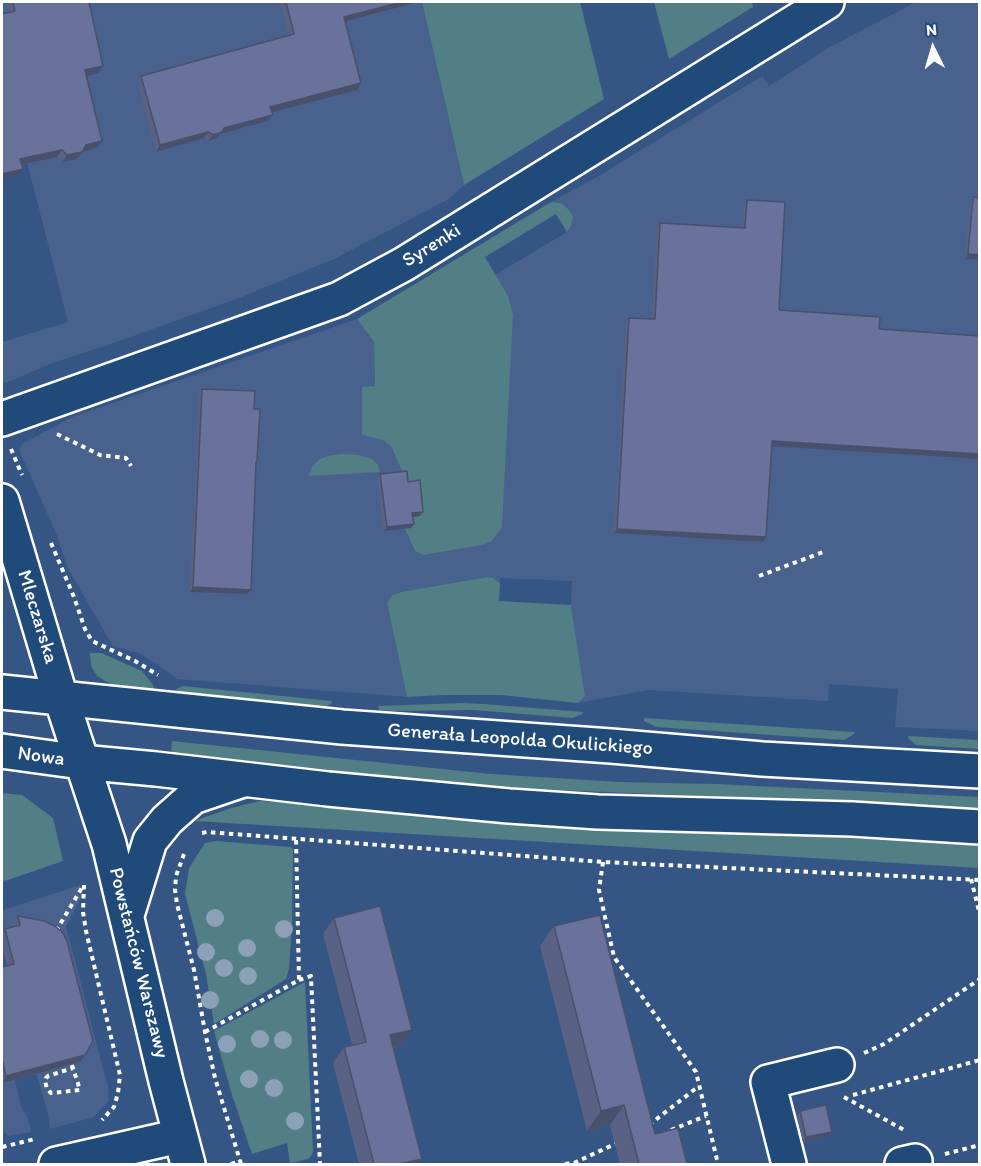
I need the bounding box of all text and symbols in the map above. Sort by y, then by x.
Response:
north arrow [903,18,963,78]
text: N [925,20,938,40]
street label: Syrenki [398,219,466,273]
street label: Mleczarska [11,567,63,667]
street label: Generała Leopolda Okulickiego [386,719,654,761]
street label: Nowa [16,742,66,772]
street label: Powstańców Warszawy [103,865,173,1061]

